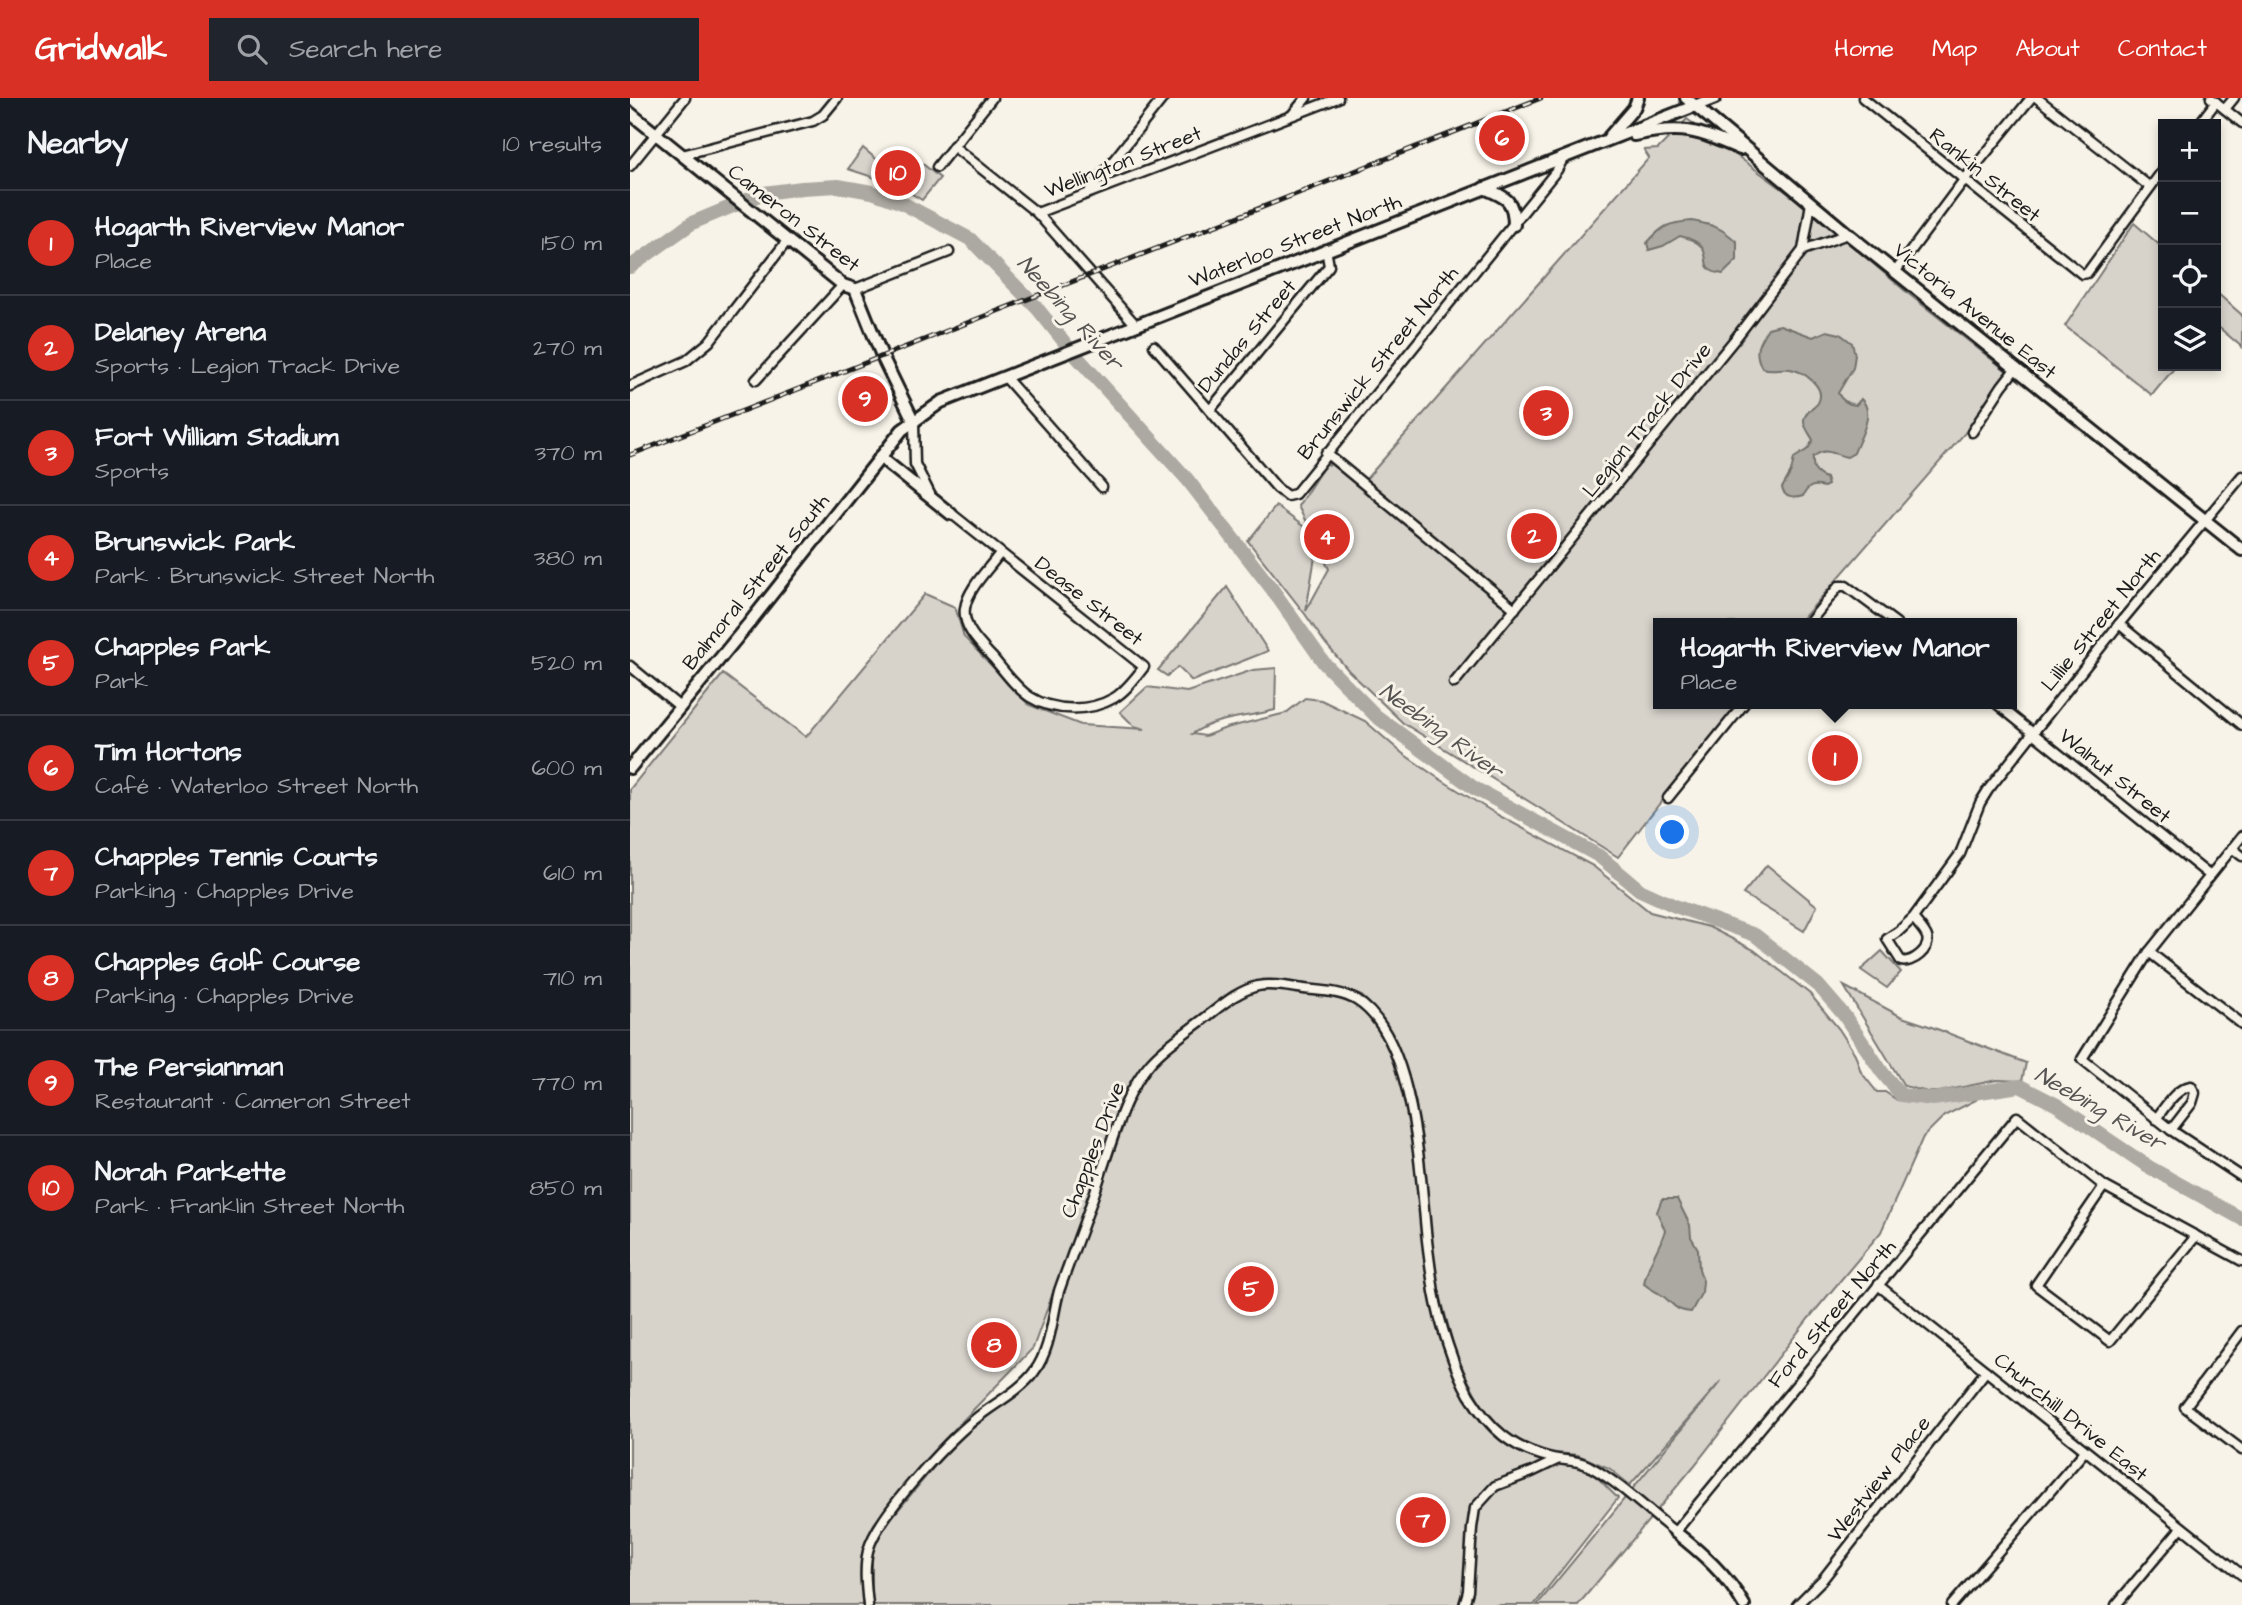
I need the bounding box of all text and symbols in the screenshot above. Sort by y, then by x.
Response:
search box [209,18,699,81]
text: Gridwalk [35,26,167,72]
icon: search [233,30,271,68]
text: Search here [289,31,442,67]
text: Home [1834,32,1894,66]
text: Map [1932,32,1977,66]
text: About [2015,32,2080,66]
text: Contact [2118,32,2207,66]
pin: 6 [1479,112,1525,164]
street label: Wellington Street [1040,118,1207,207]
map controls [2158,119,2221,371]
button: + [2158,119,2221,182]
street label: Rankin Street [1923,121,2047,229]
text: Nearby [28,123,128,165]
text: 10 results [503,128,602,160]
pin: 10 [875,147,921,199]
street label: Cameron Street [722,157,867,279]
button: − [2158,182,2221,245]
street label: Waterloo Street North [1184,187,1406,295]
text: Hogarth Riverview Manor [95,209,404,245]
text: 1 [50,227,52,259]
text: 150 m [541,227,602,259]
street label: Victoria Avenue East [1887,236,2063,386]
text: Place [95,245,152,277]
button: locate [2158,245,2221,308]
water label: Neebing River [1009,248,1132,380]
street label: Brunswick Street North [1291,260,1466,466]
street label: Dundas Street [1191,273,1303,399]
button: layers [2158,308,2221,371]
text: Delaney Arena [95,314,266,350]
text: 2 [44,332,58,364]
text: 270 m [533,332,602,364]
street label: Legion Track Drive [1576,337,1720,505]
text: Sports · Legion Track Drive [95,350,400,382]
pin: 9 [842,373,888,425]
pin: 3 [1523,387,1569,439]
text: Fort William Stadium [95,419,338,455]
text: 3 [45,437,57,469]
text: 370 m [535,437,602,469]
text: Sports [95,455,169,487]
street label: Balmoral Street South [676,487,837,676]
pin: 2 [1511,510,1557,562]
pin: 4 [1304,511,1350,563]
text: Brunswick Park [95,524,295,560]
text: 4 [43,542,59,574]
text: 380 m [534,542,602,574]
street label: Lillie Street North [2034,542,2168,697]
street label: Dease Street [1029,549,1150,653]
text: Park · Brunswick Street North [95,560,434,592]
popup [1653,618,2017,709]
text: Chapples Park [95,629,270,665]
text: Hogarth Riverview Manor [1680,630,1990,666]
text: 5 [43,647,59,679]
text: 520 m [531,647,602,679]
text: Park [95,665,148,697]
text: Place [1680,666,1737,698]
water label: Neebing River [1372,675,1511,789]
street label: Walnut Street [2053,722,2178,831]
pin: 1 [1812,732,1858,784]
text: Tim Hortons [95,734,242,770]
text: 6 [44,752,58,784]
text: 600 m [531,752,602,784]
text: Café · Waterloo Street North [95,770,418,802]
your location [1655,815,1689,849]
text: Chapples Tennis Courts [95,839,378,875]
text: 7 [44,857,58,889]
text: 610 m [543,857,602,889]
text: Parking · Chapples Drive [95,875,354,907]
text: Chapples Golf Course [95,944,360,980]
text: 8 [44,962,58,994]
text: 710 m [543,962,602,994]
text: Parking · Chapples Drive [95,980,354,1012]
text: The Persianman [95,1049,283,1085]
water label: Neebing River [2029,1059,2173,1161]
text: 9 [44,1067,58,1099]
text: 770 m [532,1067,602,1099]
street label: Chapples Drive [1054,1078,1133,1223]
text: Restaurant · Cameron Street [95,1085,411,1117]
text: Norah Parkette [95,1154,286,1190]
text: 10 [42,1172,60,1204]
text: 850 m [529,1172,602,1204]
text: Park · Franklin Street North [95,1190,405,1222]
street label: Ford Street North [1761,1233,1903,1394]
pin: 5 [1228,1263,1274,1315]
pin: 8 [971,1319,1017,1371]
street label: Churchill Drive East [1988,1346,2155,1489]
street label: Westview Place [1820,1410,1938,1548]
pin: 7 [1400,1494,1446,1546]

